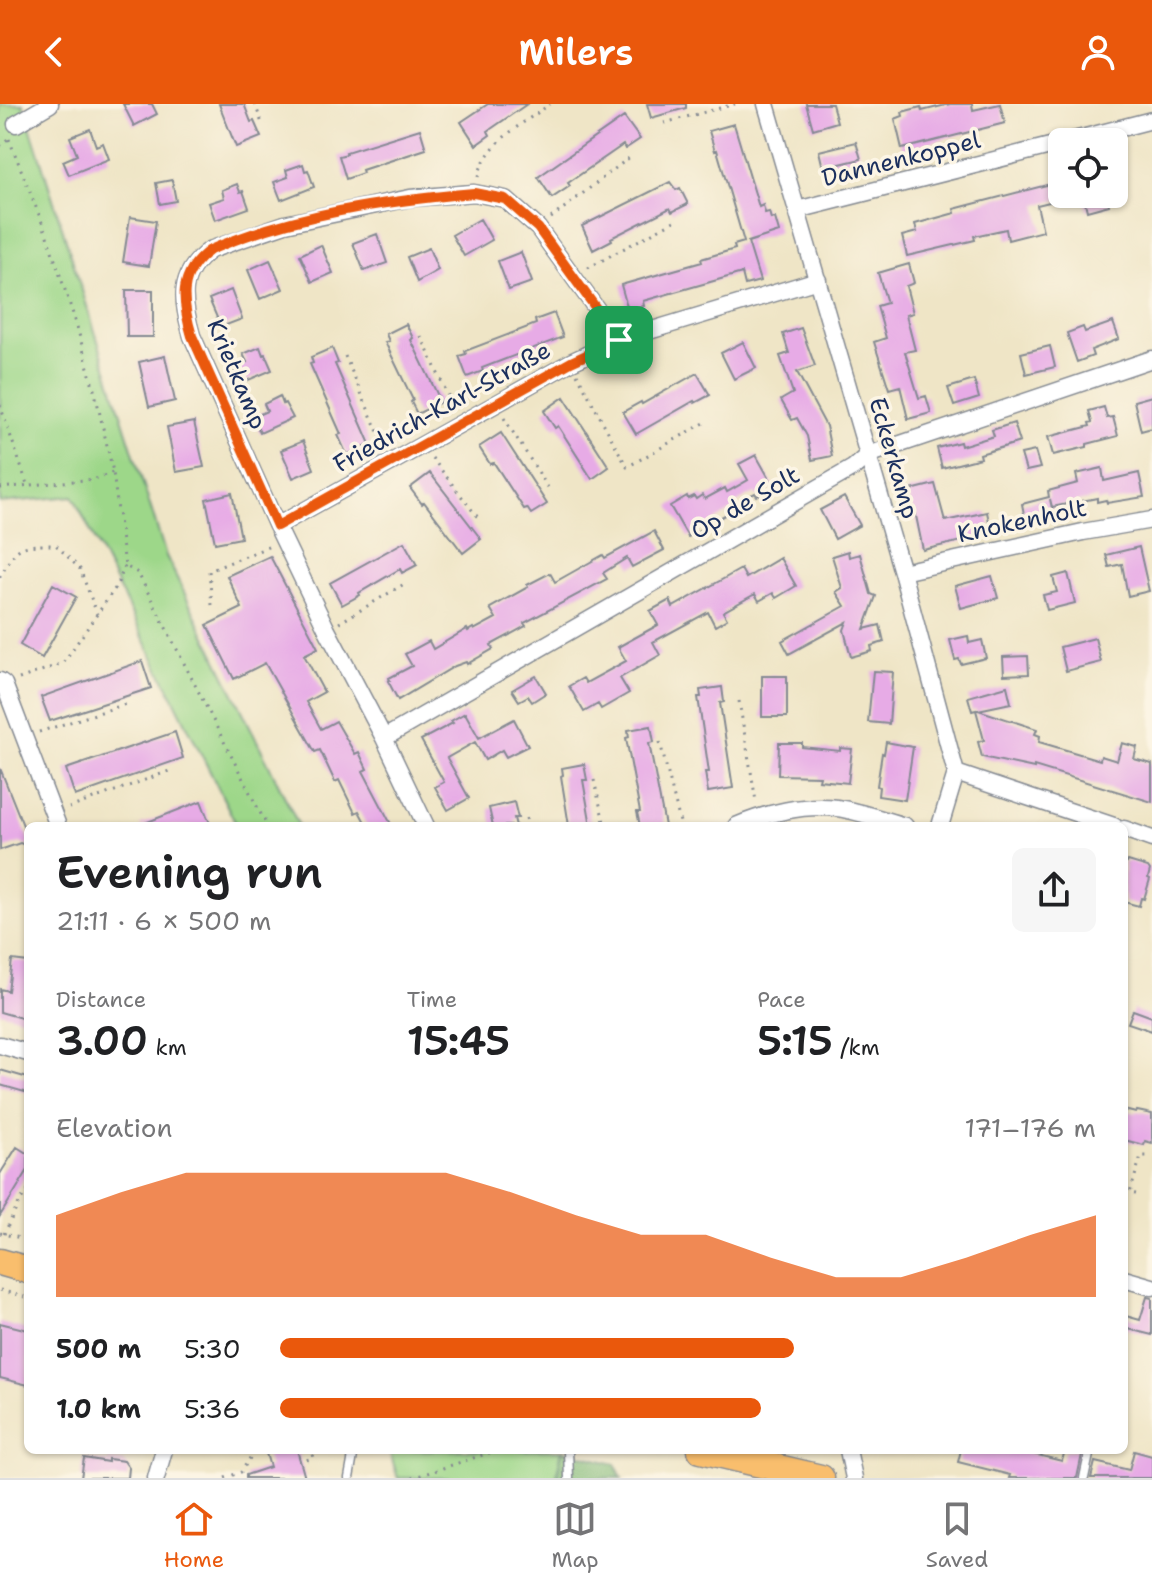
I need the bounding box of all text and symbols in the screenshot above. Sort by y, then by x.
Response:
text: Milers [518,28,634,77]
icon: back [32,30,76,74]
icon: person [1076,30,1120,74]
street label: Dannenkoppel [818,124,984,194]
map controls [1048,128,1128,208]
button: locate [1048,128,1128,208]
pin [585,306,653,374]
street label: Krietkamp [199,314,275,434]
icon: arrive [597,318,641,362]
street label: Friedrich-Karl-Straße [328,334,556,480]
street label: Eckerkamp [861,394,927,522]
street label: Op de Solt [685,459,805,547]
street label: Knokenholt [954,492,1090,550]
text: Evening run [56,843,323,902]
button: share [1012,848,1096,932]
text: 21:11 · 6 × 500 m [56,903,271,938]
text: Distance [56,985,146,1014]
text: Time [407,985,457,1014]
text: Pace [757,985,806,1014]
text: 3.00 [56,1014,148,1068]
text: 15:45 [407,1014,510,1068]
text: 5:15 [757,1014,833,1068]
text: km [148,1033,187,1062]
text: /km [833,1033,880,1062]
text: Elevation [56,1110,172,1145]
text: 171–176 m [964,1110,1096,1145]
text: 500 m [56,1331,141,1366]
text: 5:30 [184,1331,241,1366]
text: 1.0 km [56,1391,141,1426]
text: 5:36 [184,1391,240,1426]
tab: Home [164,1497,224,1574]
tab: Map [551,1497,599,1574]
tab: Saved [926,1497,988,1574]

